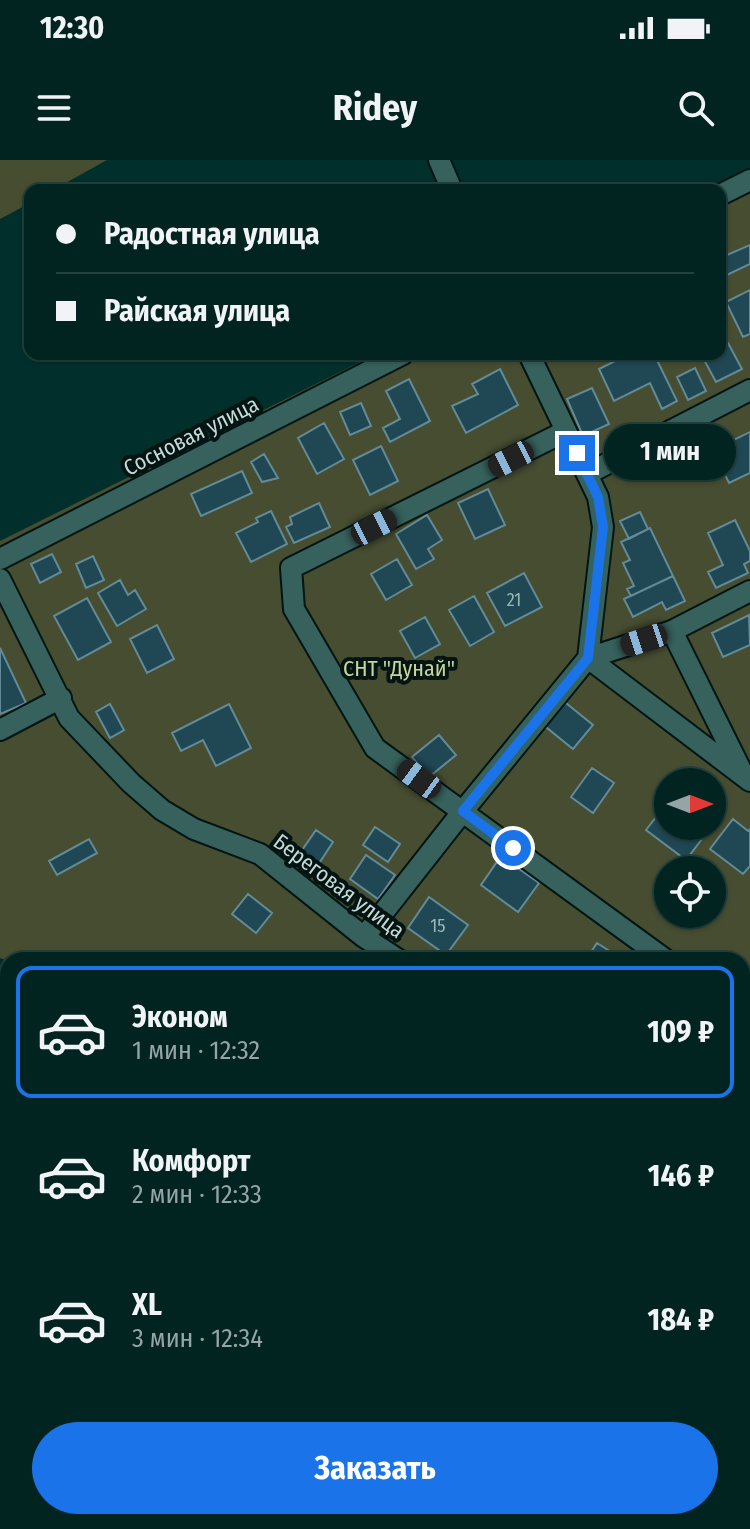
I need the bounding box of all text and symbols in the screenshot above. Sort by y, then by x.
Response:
text: 12:30 [40,10,105,46]
icon: menu [32,86,76,130]
text: Ridey [333,86,417,130]
icon: search [674,86,718,130]
text: Радостная улица [104,216,320,252]
text: Райская улица [104,293,290,329]
street label: Сосновая улица [119,390,263,482]
callout: 1 мин [605,425,737,481]
route end [559,435,595,471]
text: 1 мин [640,436,700,467]
car [484,437,538,481]
car [347,505,401,549]
house number: 21 [507,589,521,611]
car [617,621,671,659]
park label: СНТ "Дунай" [343,655,455,682]
car [393,755,445,803]
north arrow [654,768,726,840]
map controls [654,768,726,928]
street label: Береговая улица [268,828,410,944]
route start [495,830,531,866]
button: locate [654,856,726,928]
house number: 15 [430,915,446,937]
icon: car [36,996,108,1068]
text: Эконом [132,999,228,1035]
text: 109 ₽ [647,1014,714,1050]
text: 1 мин · 12:32 [132,1035,260,1066]
icon: car [36,1140,108,1212]
text: Комфорт [132,1143,250,1179]
text: 146 ₽ [648,1158,714,1194]
text: 2 мин · 12:33 [132,1179,262,1210]
icon: car [36,1284,108,1356]
text: XL [132,1287,162,1323]
text: 184 ₽ [648,1302,714,1338]
text: 3 мин · 12:34 [132,1323,263,1354]
button: Заказать [32,1422,718,1514]

